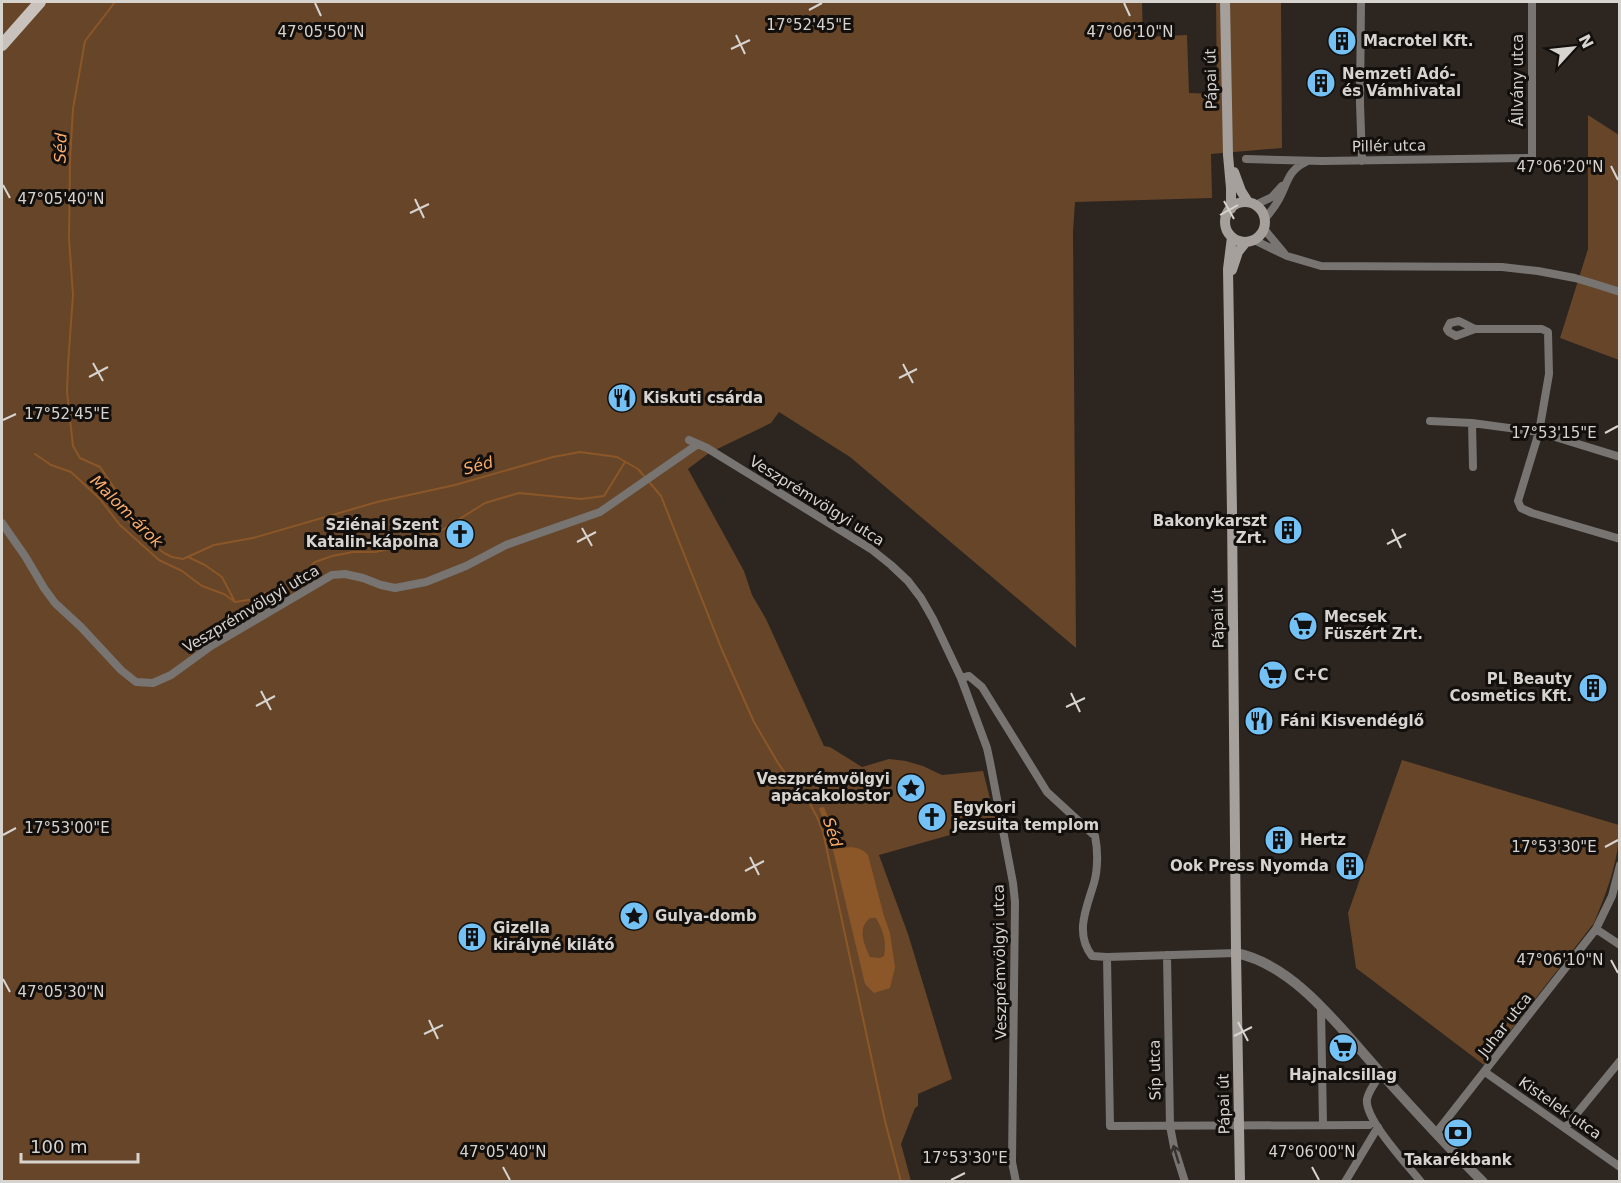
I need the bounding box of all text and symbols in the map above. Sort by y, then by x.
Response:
text: 17°52'45"E [766,16,852,34]
north arrow [1543,18,1603,78]
text: 47°05'50"N [277,23,365,41]
text: 47°06'10"N [1086,23,1174,41]
building icon: Macrotel Kft. [1326,25,1358,57]
text: N [1574,31,1597,52]
place label: Macrotel Kft. [1363,32,1473,50]
street label: Állvány utca [1508,34,1527,126]
street label: Pápai út [1201,48,1221,109]
place label: Nemzeti Adó- és Vámhivatal [1342,65,1461,100]
building icon: Nemzeti Adó- és Vámhivatal [1305,67,1337,99]
water label: Séd [50,132,71,163]
street label: Pillér utca [1352,136,1426,156]
text: 47°06'20"N [1516,158,1604,176]
text: 47°05'40"N [17,190,105,208]
restaurant icon: Kiskuti csárda [606,382,638,414]
place label: Kiskuti csárda [643,389,763,407]
text: 17°52'45"E [24,405,110,423]
text: 17°53'15"E [1511,424,1597,442]
water label: Séd [461,452,496,479]
street label: Veszprémvölgyi utca [746,452,888,550]
water label: Malom-árok [86,471,167,552]
place label: Bakonykarszt Zrt. [1153,512,1267,547]
building icon: Bakonykarszt Zrt. [1272,514,1304,546]
place label: Sziénai Szent Katalin-kápolna [306,516,439,551]
church icon: Sziénai Szent Katalin-kápolna [444,518,476,550]
street label: Veszprémvölgyi utca [180,561,322,657]
street label: Pápai út [1208,587,1228,648]
place label: Mecsek Füszért Zrt. [1324,608,1423,643]
supermarket icon: Mecsek Füszért Zrt. [1287,610,1319,642]
supermarket icon: C+C [1257,659,1289,691]
place label: C+C [1294,666,1329,684]
place label: PL Beauty Cosmetics Kft. [1450,670,1572,705]
building icon: PL Beauty Cosmetics Kft. [1577,672,1609,704]
restaurant icon: Fáni Kisvendéglő [1243,705,1275,737]
place label: Fáni Kisvendéglő [1280,712,1424,730]
place label: Veszprémvölgyi apácakolostor [757,770,891,805]
place icon: Veszprémvölgyi apácakolostor [895,772,927,804]
place label: Egykori jezsuita templom [952,799,1099,834]
church icon: Egykori jezsuita templom [916,801,948,833]
water label: Séd [819,815,846,850]
text: 17°53'00"E [24,819,110,837]
building icon: Hertz [1263,824,1295,856]
place label: Hertz [1300,831,1346,849]
text: 17°53'30"E [1511,838,1597,856]
building icon: Ook Press Nyomda [1334,850,1366,882]
place label: Ook Press Nyomda [1170,857,1329,875]
street label: Veszprémvölgyi utca [990,884,1010,1040]
place icon: Gulya-domb [618,900,650,932]
place label: Gulya-domb [655,907,757,925]
place label: Gizella királyné kilátó [493,919,615,954]
building icon: Gizella királyné kilátó [456,921,488,953]
text: 47°06'10"N [1516,951,1604,969]
text: 47°05'30"N [17,983,105,1001]
street label: Juhar utca [1474,989,1536,1061]
supermarket icon: Hajnalcsillag [1327,1032,1359,1064]
street label: Síp utca [1145,1039,1165,1101]
place label: Hajnalcsillag [1289,1066,1397,1084]
street label: Pápai út [1214,1073,1234,1134]
street label: Kistelek utca [1515,1073,1605,1143]
bank icon: Takarékbank [1442,1117,1474,1149]
scale bar [21,1126,138,1164]
text: 100 m [30,1136,88,1157]
text: 47°05'40"N [459,1143,547,1161]
text: 47°06'00"N [1268,1143,1356,1161]
one-way arrow [1170,1145,1181,1164]
text: 17°53'30"E [922,1149,1008,1167]
place label: Takarékbank [1404,1151,1513,1169]

